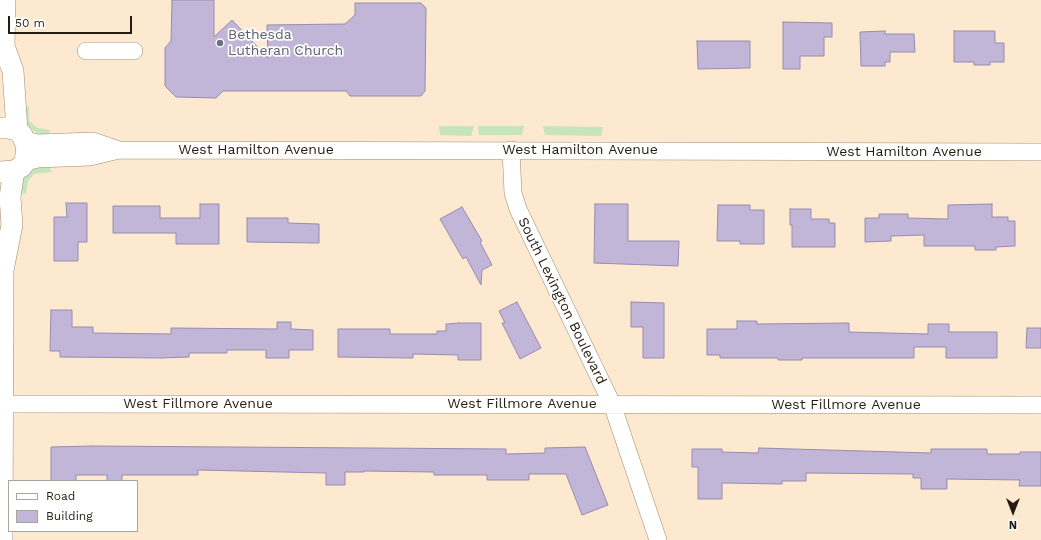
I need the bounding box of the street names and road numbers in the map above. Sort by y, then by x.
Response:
street label: West Hamilton Avenue [178,142,334,158]
street label: West Hamilton Avenue [502,142,658,158]
street label: West Hamilton Avenue [826,144,982,160]
street label: South Lexington Boulevard [514,215,610,387]
street label: West Fillmore Avenue [123,396,273,412]
street label: West Fillmore Avenue [447,396,597,412]
street label: West Fillmore Avenue [771,397,921,413]

